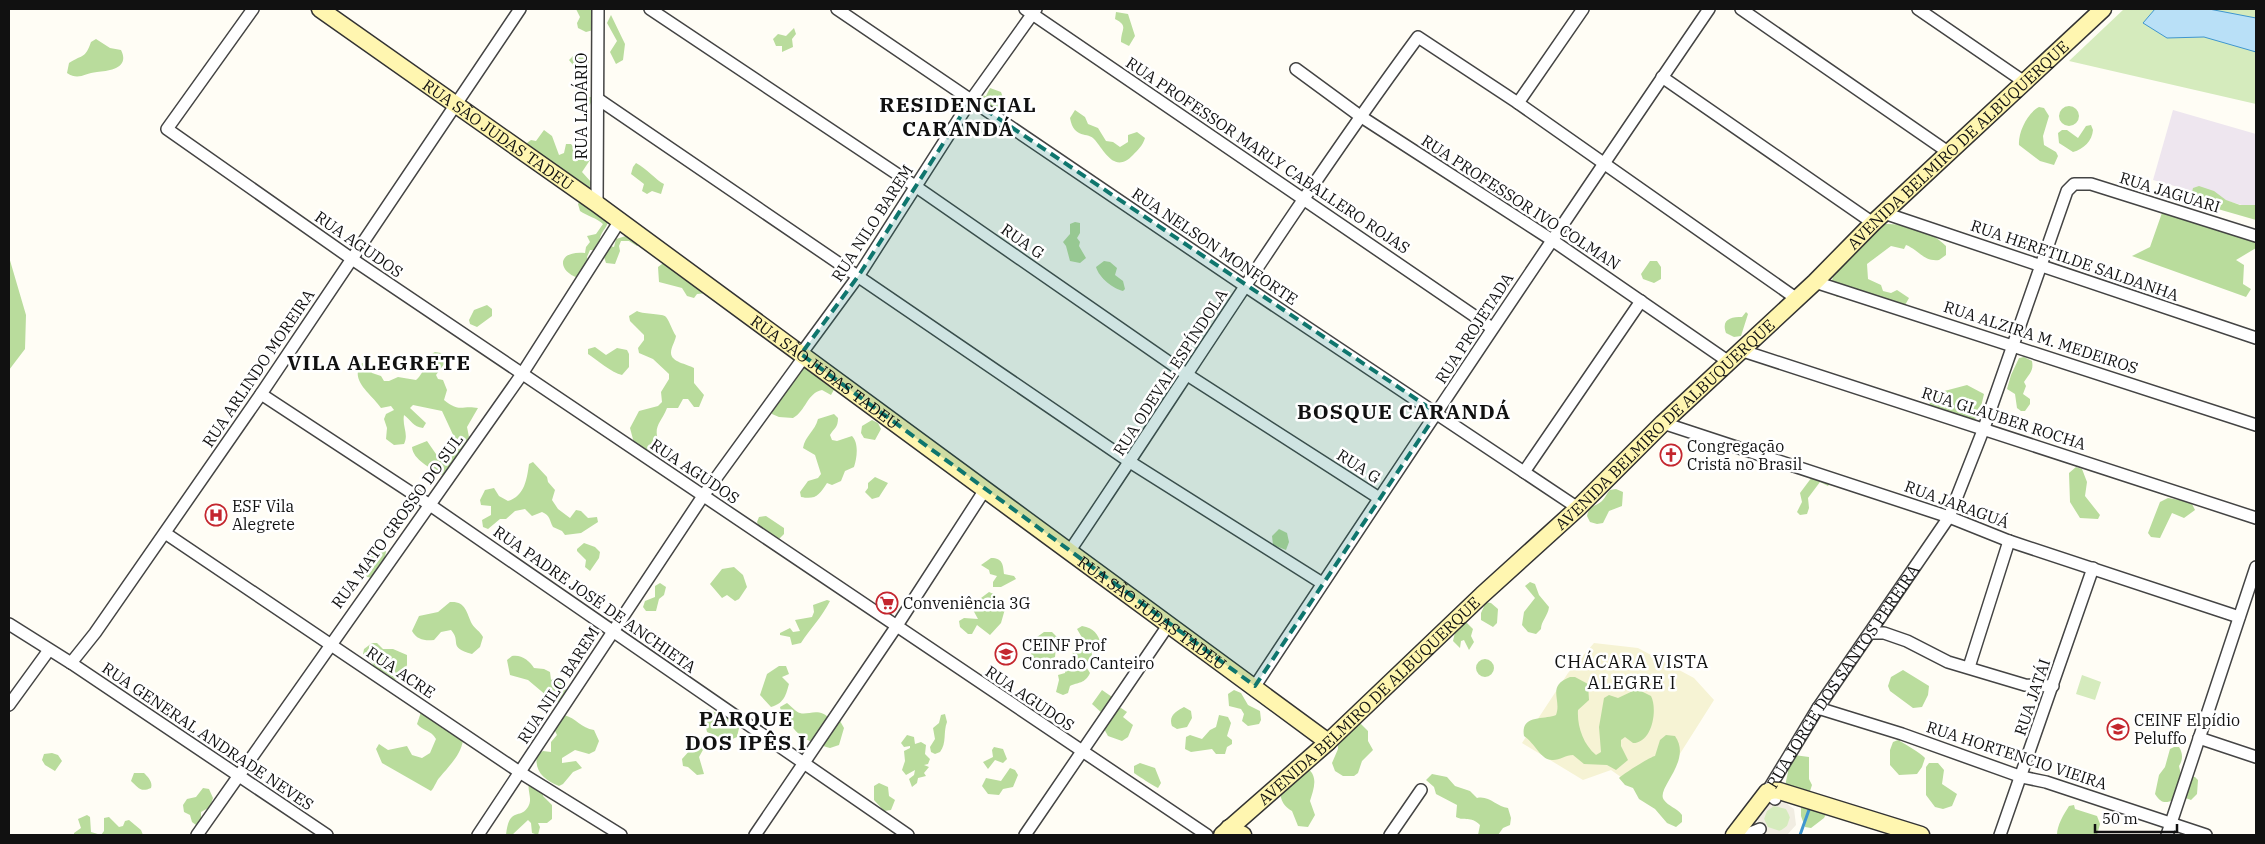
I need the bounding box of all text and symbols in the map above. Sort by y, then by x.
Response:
street label: AVENIDA BELMIRO DE ALBUQUERQUE [1843,36,2073,253]
street label: RUA PROFESSOR MARLY CABALLERO ROJAS [1122,52,1414,258]
street label: RUA LADÁRIO [570,53,591,159]
street label: RUA SÃO JUDAS TADEU [419,75,578,195]
district label: RESIDENCIAL CARANDÁ [879,90,1037,142]
street label: RUA PROFESSOR IVO COLMAN [1418,130,1624,274]
street label: RUA NILO BAREM [827,161,917,285]
street label: RUA JAGUARI [2117,167,2223,217]
street label: RUA NELSON MONFORTE [1128,183,1302,309]
street label: RUA AGUDOS [311,206,407,282]
street label: RUA HERETILDE SALDANHA [1968,215,2182,305]
street label: RUA G [998,219,1048,263]
street label: RUA PROJETADA [1431,269,1517,387]
street label: RUA ODEVAL ESPÍNDOLA [1108,284,1231,459]
street label: RUA ARLINDO MOREIRA [198,285,318,451]
street label: RUA ALZIRA M. MEDEIROS [1941,296,2141,378]
street label: RUA SÃO JUDAS TADEU [747,311,904,433]
street label: AVENIDA BELMIRO DE ALBUQUERQUE [1551,315,1779,534]
district label: VILA ALEGRETE [287,348,471,376]
street label: RUA GLAUBER ROCHA [1919,382,2089,454]
district label: BOSQUE CARANDÁ [1297,397,1511,425]
street label: RUA MATO GROSSO DO SUL [327,430,467,612]
street label: RUA AGUDOS [647,434,743,508]
place label: Congregação Cristã no Brasil [1687,436,1802,474]
church icon: Congregação Cristã no Brasil [1659,443,1683,467]
street label: RUA G [1333,444,1385,488]
street label: RUA JARAGUÁ [1902,475,2012,532]
place label: ESF Vila Alegrete [232,496,295,534]
hospital icon: ESF Vila Alegrete [204,503,228,527]
street label: RUA PADRE JOSÉ DE ANCHIETA [490,520,701,677]
street label: RUA SÃO JUDAS TADEU [1074,551,1231,674]
street label: RUA JORGE DOS SANTOS PEREIRA [1762,560,1924,792]
supermarket icon: Conveniência 3G [875,591,899,615]
street label: AVENIDA BELMIRO DE ALBUQUERQUE [1254,592,1484,809]
place label: Conveniência 3G [903,593,1030,613]
street label: RUA NILO BAREM [513,623,603,747]
place label: CEINF Prof Conrado Canteiro [1022,635,1154,673]
street label: RUA ACRE [363,642,439,702]
school or university icon: CEINF Prof Conrado Canteiro [994,642,1018,666]
district label: CHÁCARA VISTA ALEGRE I [1555,650,1709,694]
street label: RUA JATÁI [2009,656,2054,738]
street label: RUA GENERAL ANDRADE NEVES [98,658,318,814]
street label: RUA AGUDOS [982,661,1078,735]
district label: PARQUE DOS IPÊS I [685,704,807,756]
place label: CEINF Elpídio Peluffo [2134,710,2240,748]
street label: RUA HORTENCIO VIEIRA [1924,716,2110,794]
school or university icon: CEINF Elpídio Peluffo [2106,717,2130,741]
scale bar [2095,802,2178,834]
text: 50 m [2102,809,2138,828]

